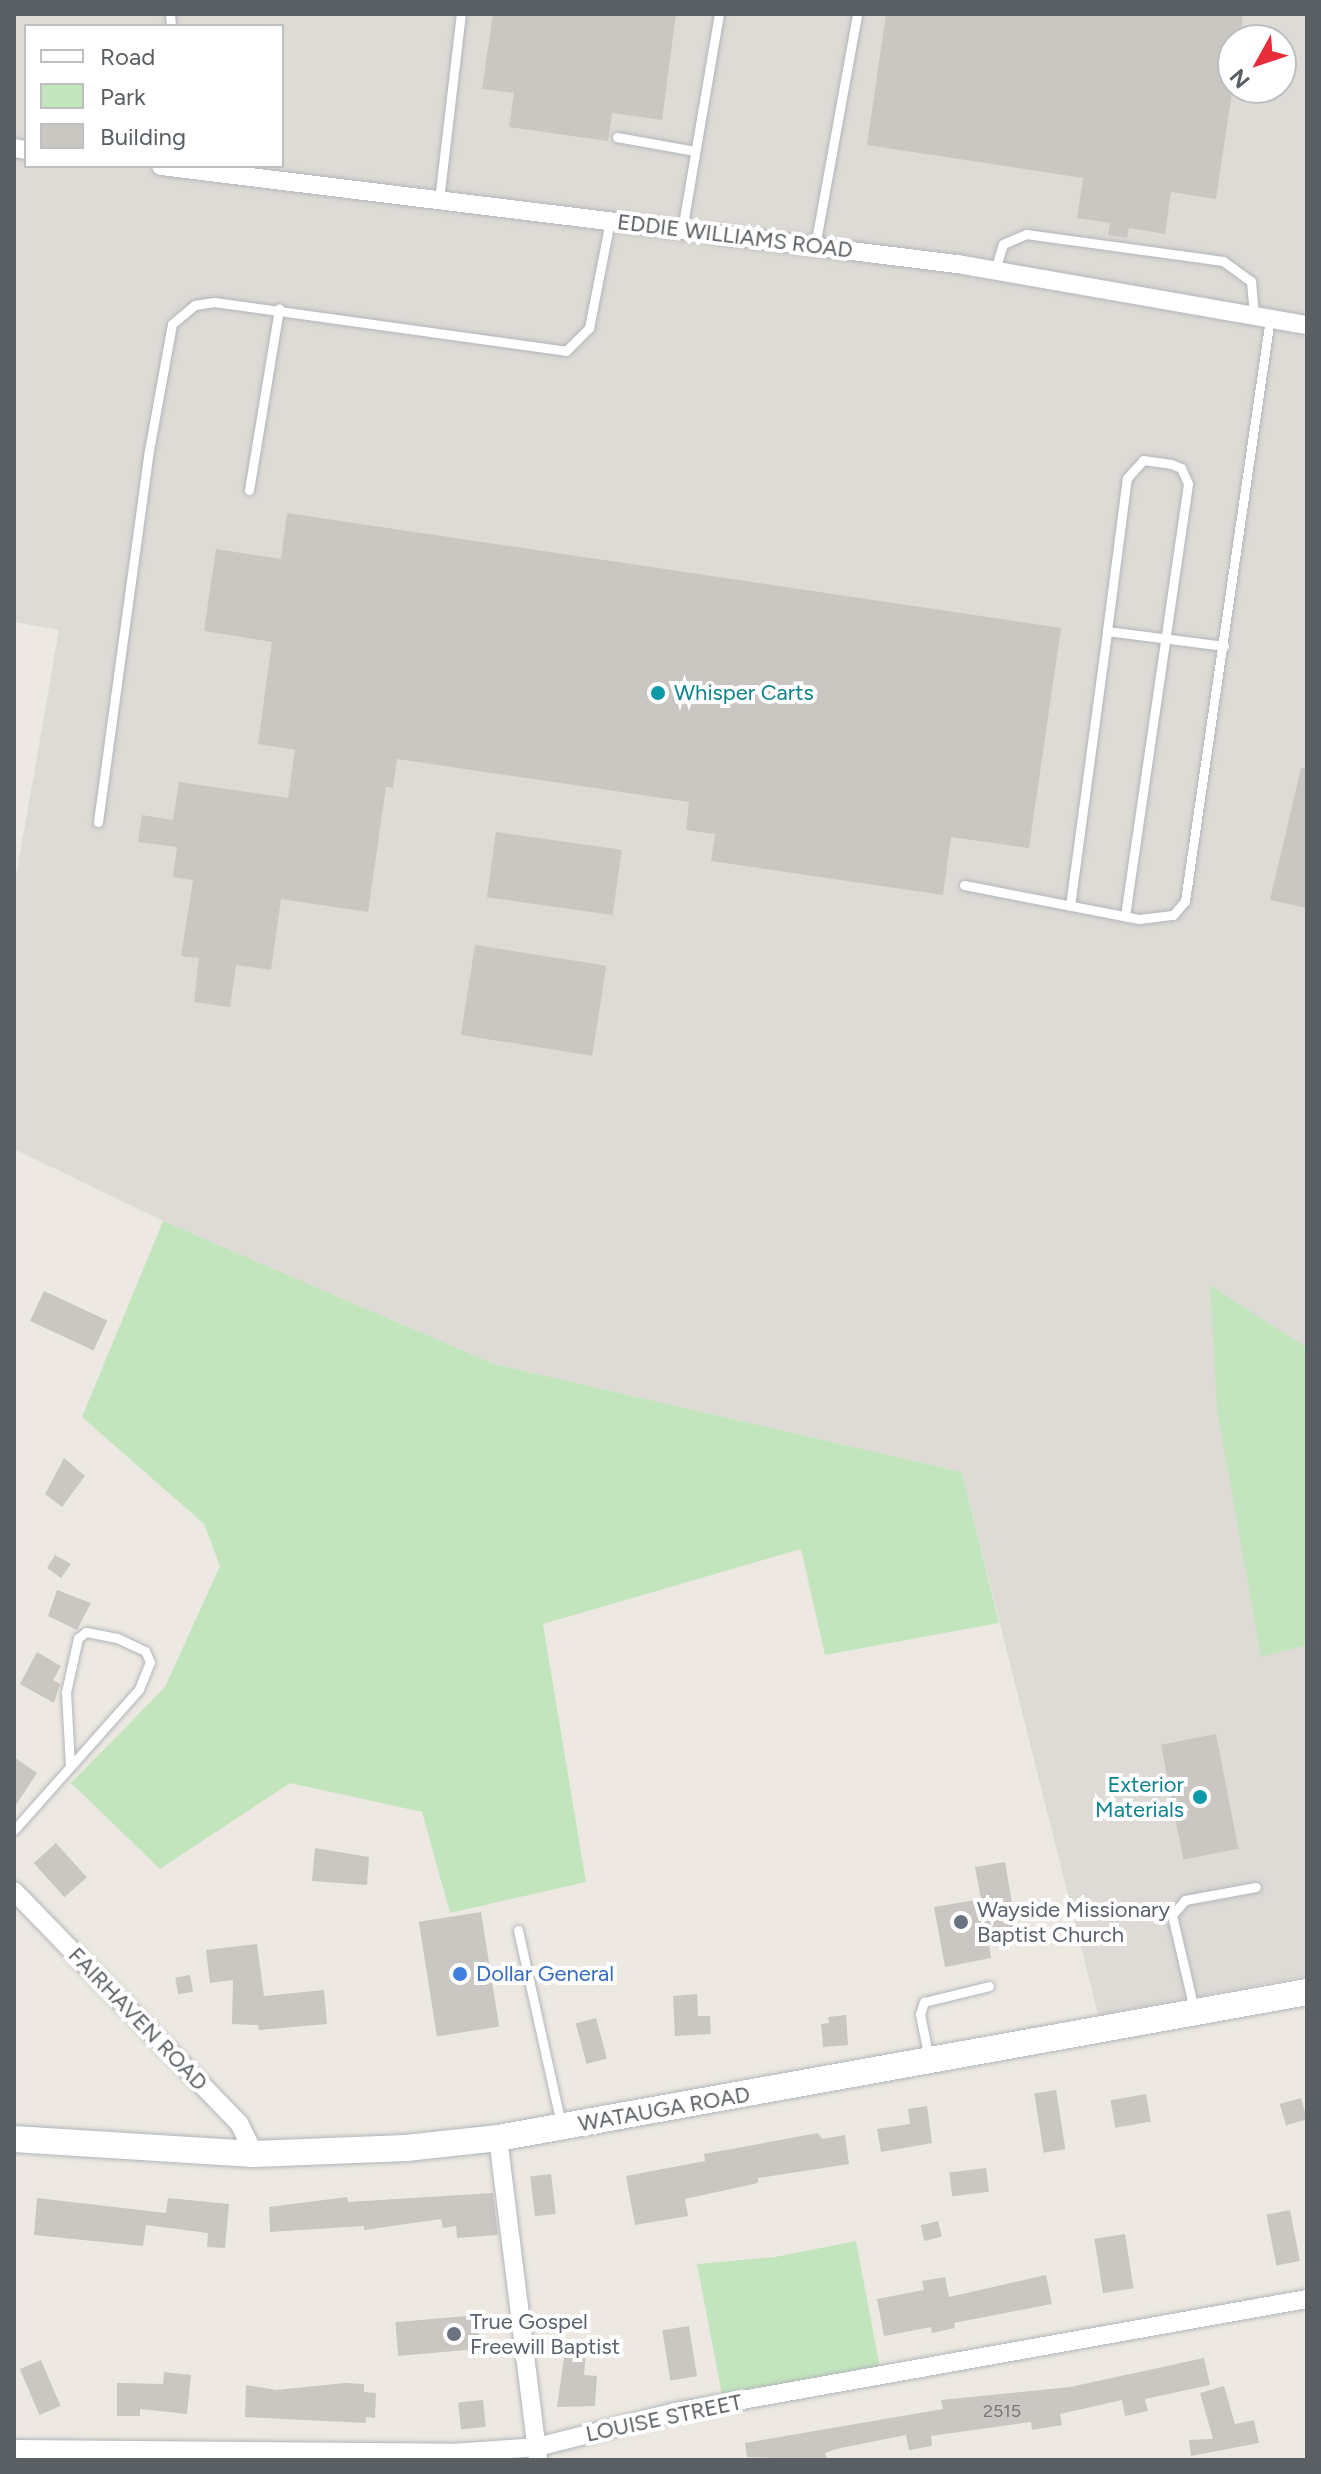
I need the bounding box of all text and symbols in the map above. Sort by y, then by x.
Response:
legend [24,24,284,168]
north arrow [1217,24,1297,104]
text: Road [100,42,155,71]
text: N [1224,63,1256,94]
text: Park [100,82,146,111]
text: Building [100,122,186,151]
street label: EDDIE WILLIAMS ROAD [616,208,854,264]
place label: Whisper Carts [674,680,814,706]
marker: Whisper Carts [649,684,667,702]
place label: Exterior Materials [1095,1771,1184,1822]
marker: Exterior Materials [1191,1788,1209,1806]
place label: Wayside Missionary Baptist Church [977,1896,1170,1948]
marker: Wayside Missionary Baptist Church [952,1913,970,1931]
street label: FAIRHAVEN ROAD [63,1942,213,2096]
place label: Dollar General [476,1961,614,1987]
marker: Dollar General [451,1965,469,1983]
street label: WATAUGA ROAD [576,2081,752,2137]
place label: True Gospel Freewill Baptist [470,2308,620,2360]
marker: True Gospel Freewill Baptist [445,2325,463,2343]
street label: LOUISE STREET [583,2389,745,2447]
house number: 2515 [983,2400,1021,2422]

